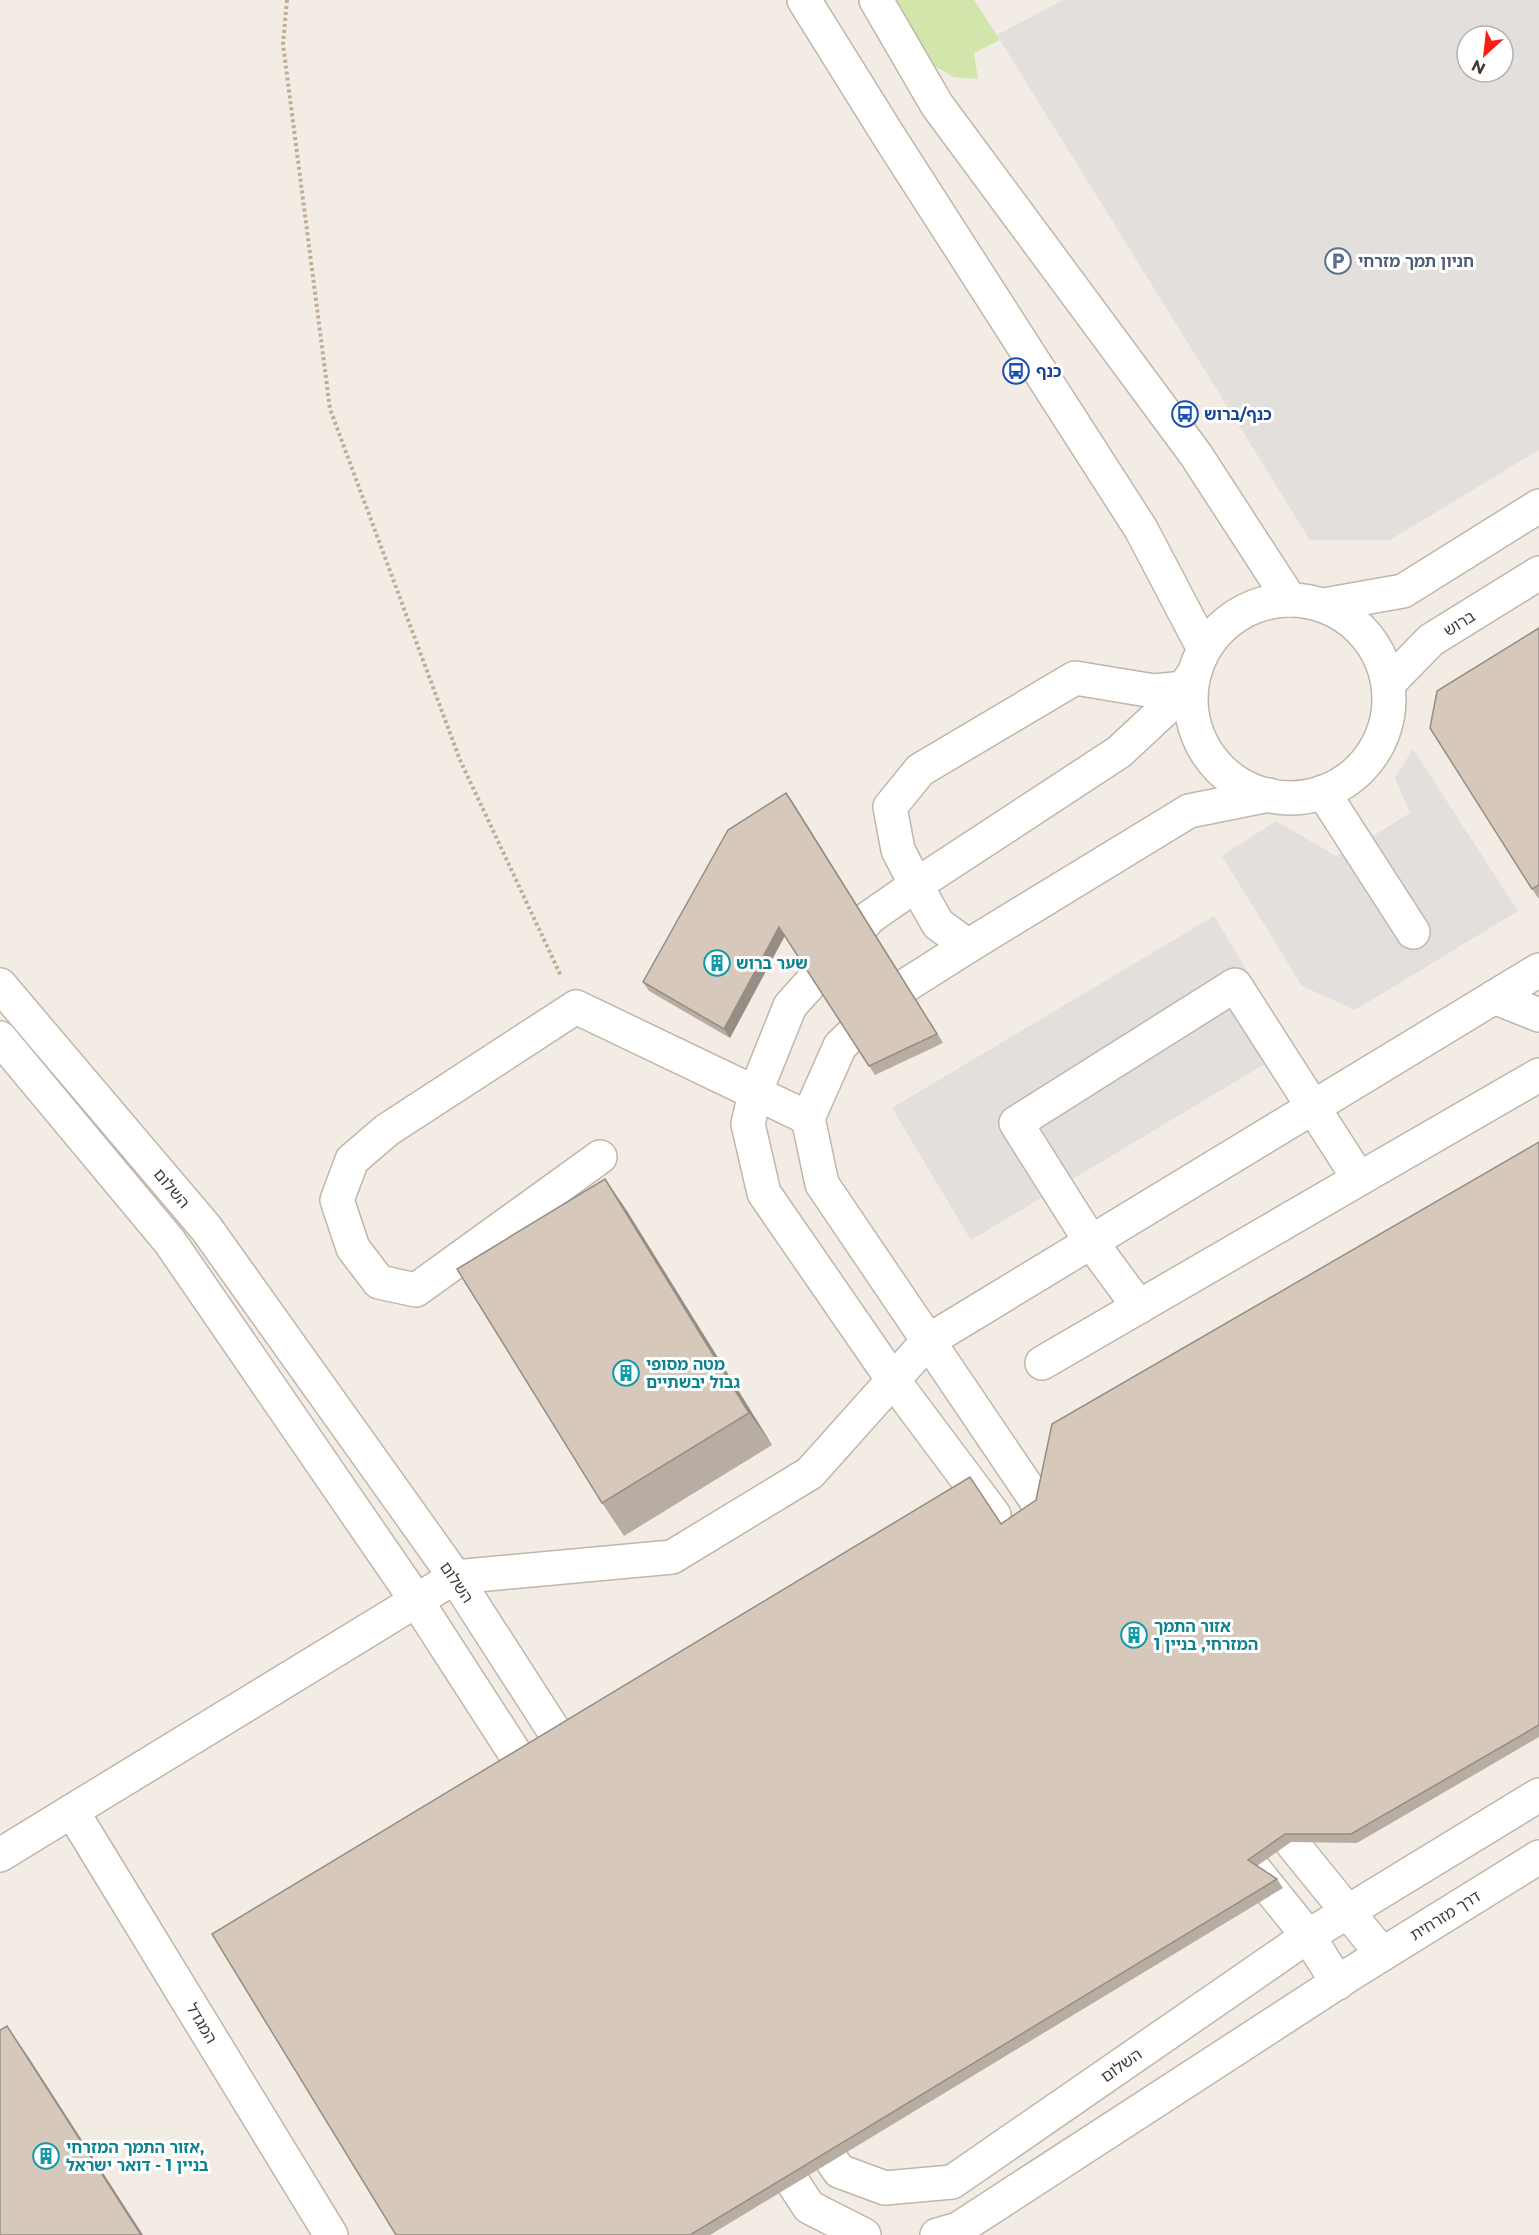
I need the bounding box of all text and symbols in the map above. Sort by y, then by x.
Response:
north arrow [1455,24,1515,84]
text: N [1468,56,1488,78]
parking icon: חניון תמך מזרחי [1323,246,1353,276]
place label: חניון תמך מזרחי [1358,252,1474,271]
bus stop icon: כנף [1001,356,1031,386]
place label: כנף [1036,362,1061,381]
bus stop icon: כנף/ברוש [1170,399,1200,429]
place label: כנף/ברוש [1204,405,1272,424]
street label: ברוש [1440,606,1479,640]
building icon: שער ברוש [702,948,732,978]
place label: שער ברוש [736,954,808,973]
street label: השלום [150,1165,194,1212]
place label: מטה מסופי גבול יבשתיים [646,1355,741,1392]
building icon: מטה מסופי גבול יבשתיים [611,1358,641,1388]
street label: השלום [436,1558,477,1607]
place label: אזור התמך המזרחי, בניין 1 [1154,1617,1258,1654]
building icon: אזור התמך המזרחי, בניין 1 [1119,1620,1149,1650]
street label: דרך מזרחית [1407,1886,1484,1944]
street label: המגדל [182,2000,221,2047]
street label: השלום [1097,2045,1145,2086]
place label: אזור התמך המזרחי, בניין 1 - דואר ישראל [66,2138,209,2175]
building icon: אזור התמך המזרחי, בניין 1 - דואר ישראל [31,2141,61,2171]

